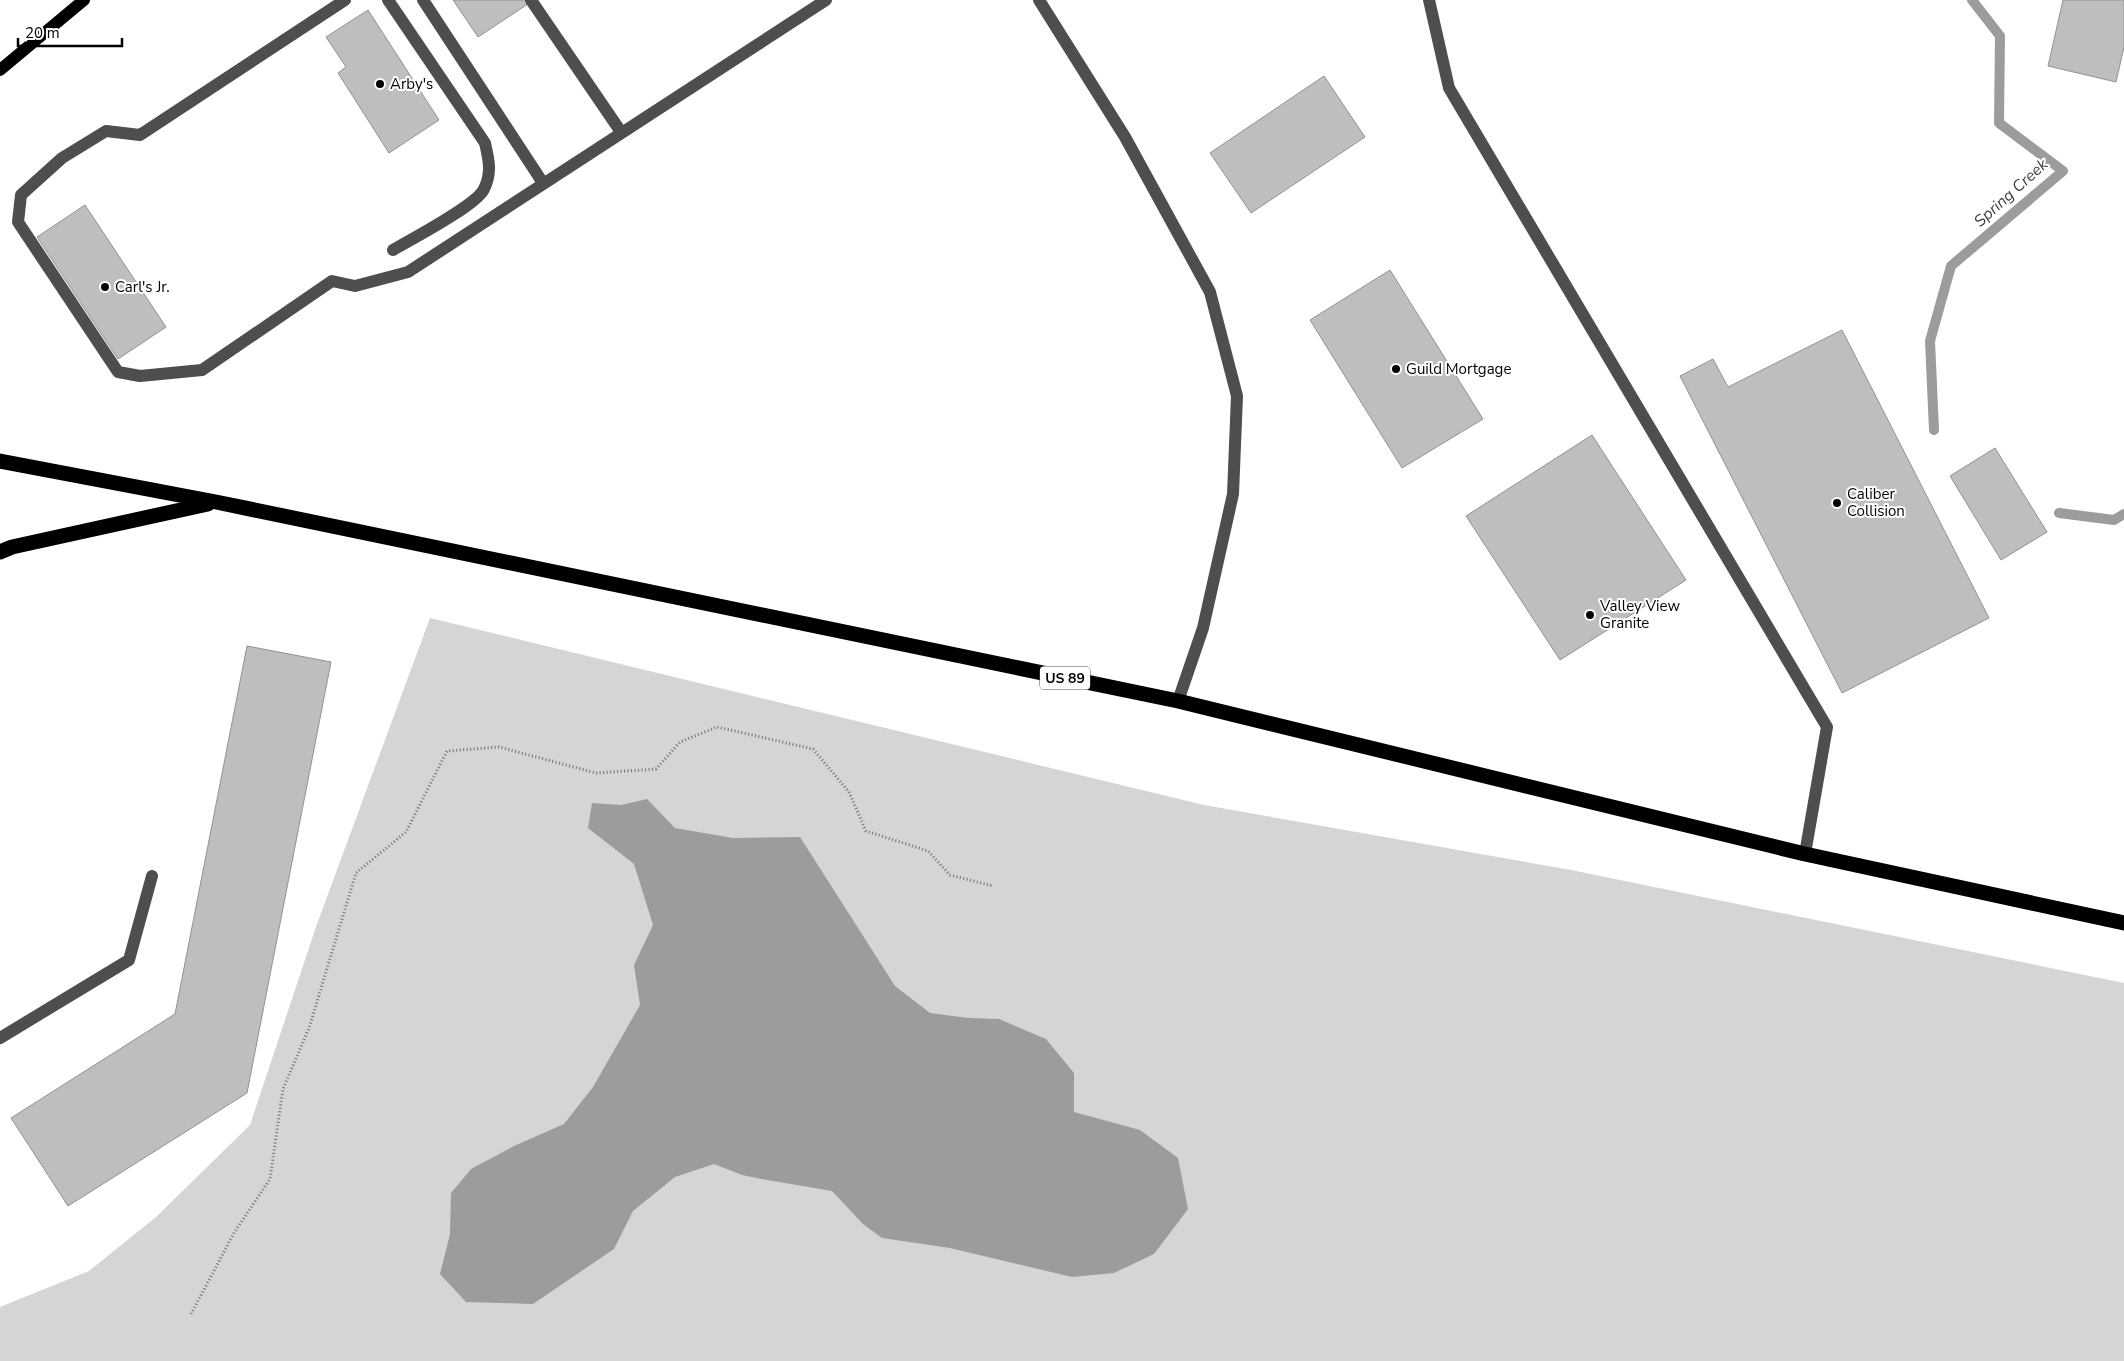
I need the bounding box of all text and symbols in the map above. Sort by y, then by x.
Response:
scale bar [18,15,121,47]
text: 20 m [25,23,60,43]
place label: Arby's [390,74,433,94]
marker: Arby's [374,78,386,90]
water label: Spring Creek [1969,153,2054,232]
place label: Carl's Jr. [115,277,170,297]
marker: Carl's Jr. [99,281,111,293]
place label: Guild Mortgage [1406,359,1511,379]
marker: Guild Mortgage [1390,363,1402,375]
place label: Caliber Collision [1847,484,1905,521]
marker: Caliber Collision [1831,497,1843,509]
place label: Valley View Granite [1599,596,1680,633]
marker: Valley View Granite [1584,609,1596,621]
road number: US 89 [1040,666,1090,690]

